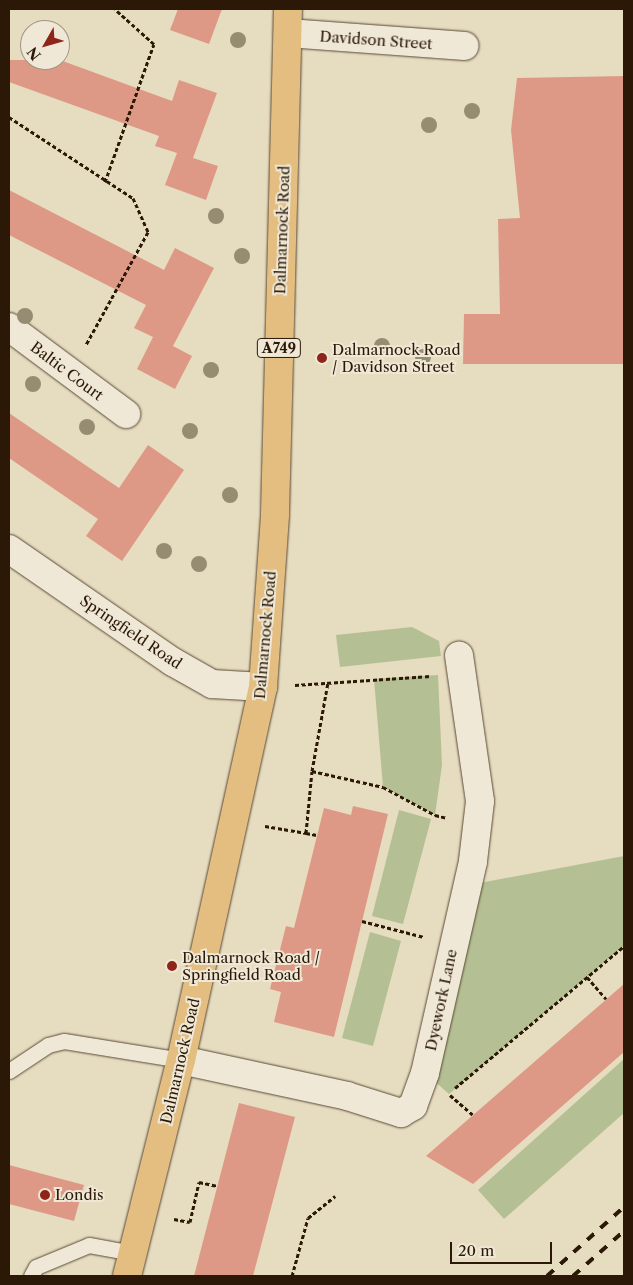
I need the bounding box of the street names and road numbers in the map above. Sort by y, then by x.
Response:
street label: Davidson Street [319,27,433,53]
street label: Dalmarnock Road [271,165,293,295]
road number: A749 [256,336,302,359]
street label: Baltic Court [27,338,107,404]
street label: Dalmarnock Road [250,570,280,700]
street label: Springfield Road [77,591,185,673]
street label: Dyework Lane [421,947,461,1053]
street label: Dalmarnock Road [157,996,203,1126]

